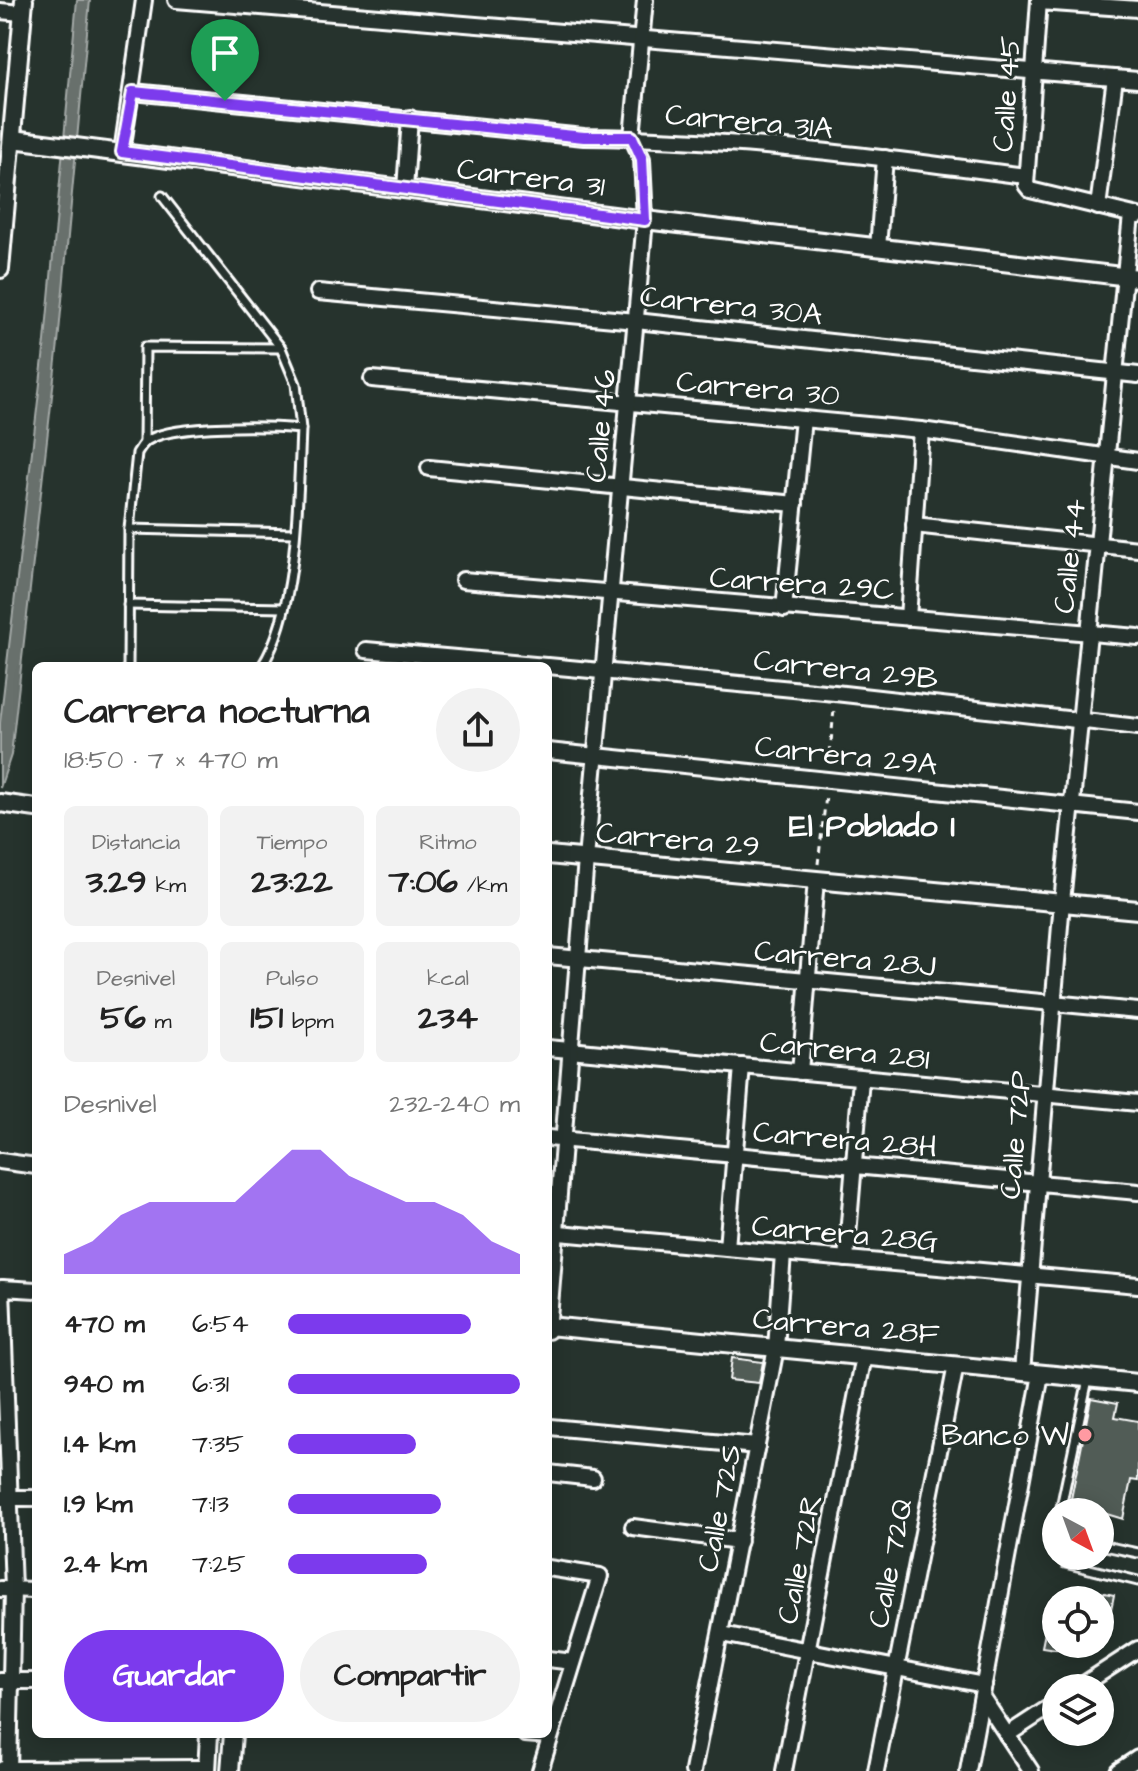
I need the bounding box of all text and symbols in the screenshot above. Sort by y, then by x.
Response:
pin [191,19,259,101]
icon: arrive [203,31,247,75]
street label: Calle 45 [982,35,1032,153]
street label: Carrera 31A [663,94,834,150]
street label: Carrera 31 [454,148,607,208]
street label: Carrera 30A [638,276,824,336]
street label: Carrera 30 [674,361,841,417]
street label: Calle 46 [575,368,627,484]
street label: Calle 44 [1043,497,1097,616]
street label: Carrera 29C [708,557,896,611]
street label: Carrera 29B [752,639,940,701]
text: Carrera nocturna [64,686,370,737]
button: share [436,688,520,772]
street label: Carrera 29A [753,726,939,786]
text: 18:50 · 7 × 470 m [64,742,278,778]
district label: El Poblado I [789,804,955,849]
street label: Carrera 29 [594,812,761,868]
text: Distancia [92,827,180,858]
text: Tiempo [257,827,327,858]
text: Ritmo [419,827,477,858]
text: 3.29 [86,858,147,906]
text: 23:22 [251,858,333,906]
text: 7:06 [389,858,458,906]
text: km [147,870,186,901]
text: /km [458,870,507,901]
street label: Carrera 28J [752,930,938,988]
text: Desnivel [97,963,175,994]
text: Pulso [266,963,318,994]
text: kcal [427,963,469,994]
text: 56 [100,994,146,1042]
text: 151 [250,994,283,1042]
text: 234 [418,994,478,1042]
text: m [146,1006,172,1037]
text: bpm [283,1006,334,1037]
street label: Carrera 28I [758,1021,932,1081]
street label: Calle 72P [989,1069,1043,1201]
text: Desnivel [64,1086,157,1122]
text: 232–240 m [389,1086,520,1122]
street label: Carrera 28H [751,1111,939,1169]
street label: Carrera 28G [750,1205,940,1263]
street label: Carrera 28F [751,1298,941,1356]
text: 470 m [64,1306,145,1342]
text: 6:54 [192,1306,249,1342]
text: 940 m [64,1366,144,1402]
text: 6:31 [192,1366,229,1402]
place label: Banco W [941,1415,1069,1457]
text: 1.4 km [64,1426,135,1462]
text: 7:35 [192,1426,244,1462]
marker: Banco W [1076,1426,1094,1444]
street label: Calle 72S [687,1441,753,1576]
text: 1.9 km [64,1486,132,1522]
text: 7:13 [192,1486,229,1522]
street label: Calle 72R [767,1491,833,1628]
street label: Calle 72Q [858,1495,924,1632]
north arrow [1042,1498,1114,1570]
map controls [1042,1498,1114,1746]
text: 2.4 km [64,1546,147,1582]
text: 7:25 [192,1546,246,1582]
button: locate [1042,1586,1114,1658]
button: Guardar [64,1630,284,1722]
button: Compartir [300,1630,520,1722]
button: layers [1042,1674,1114,1746]

